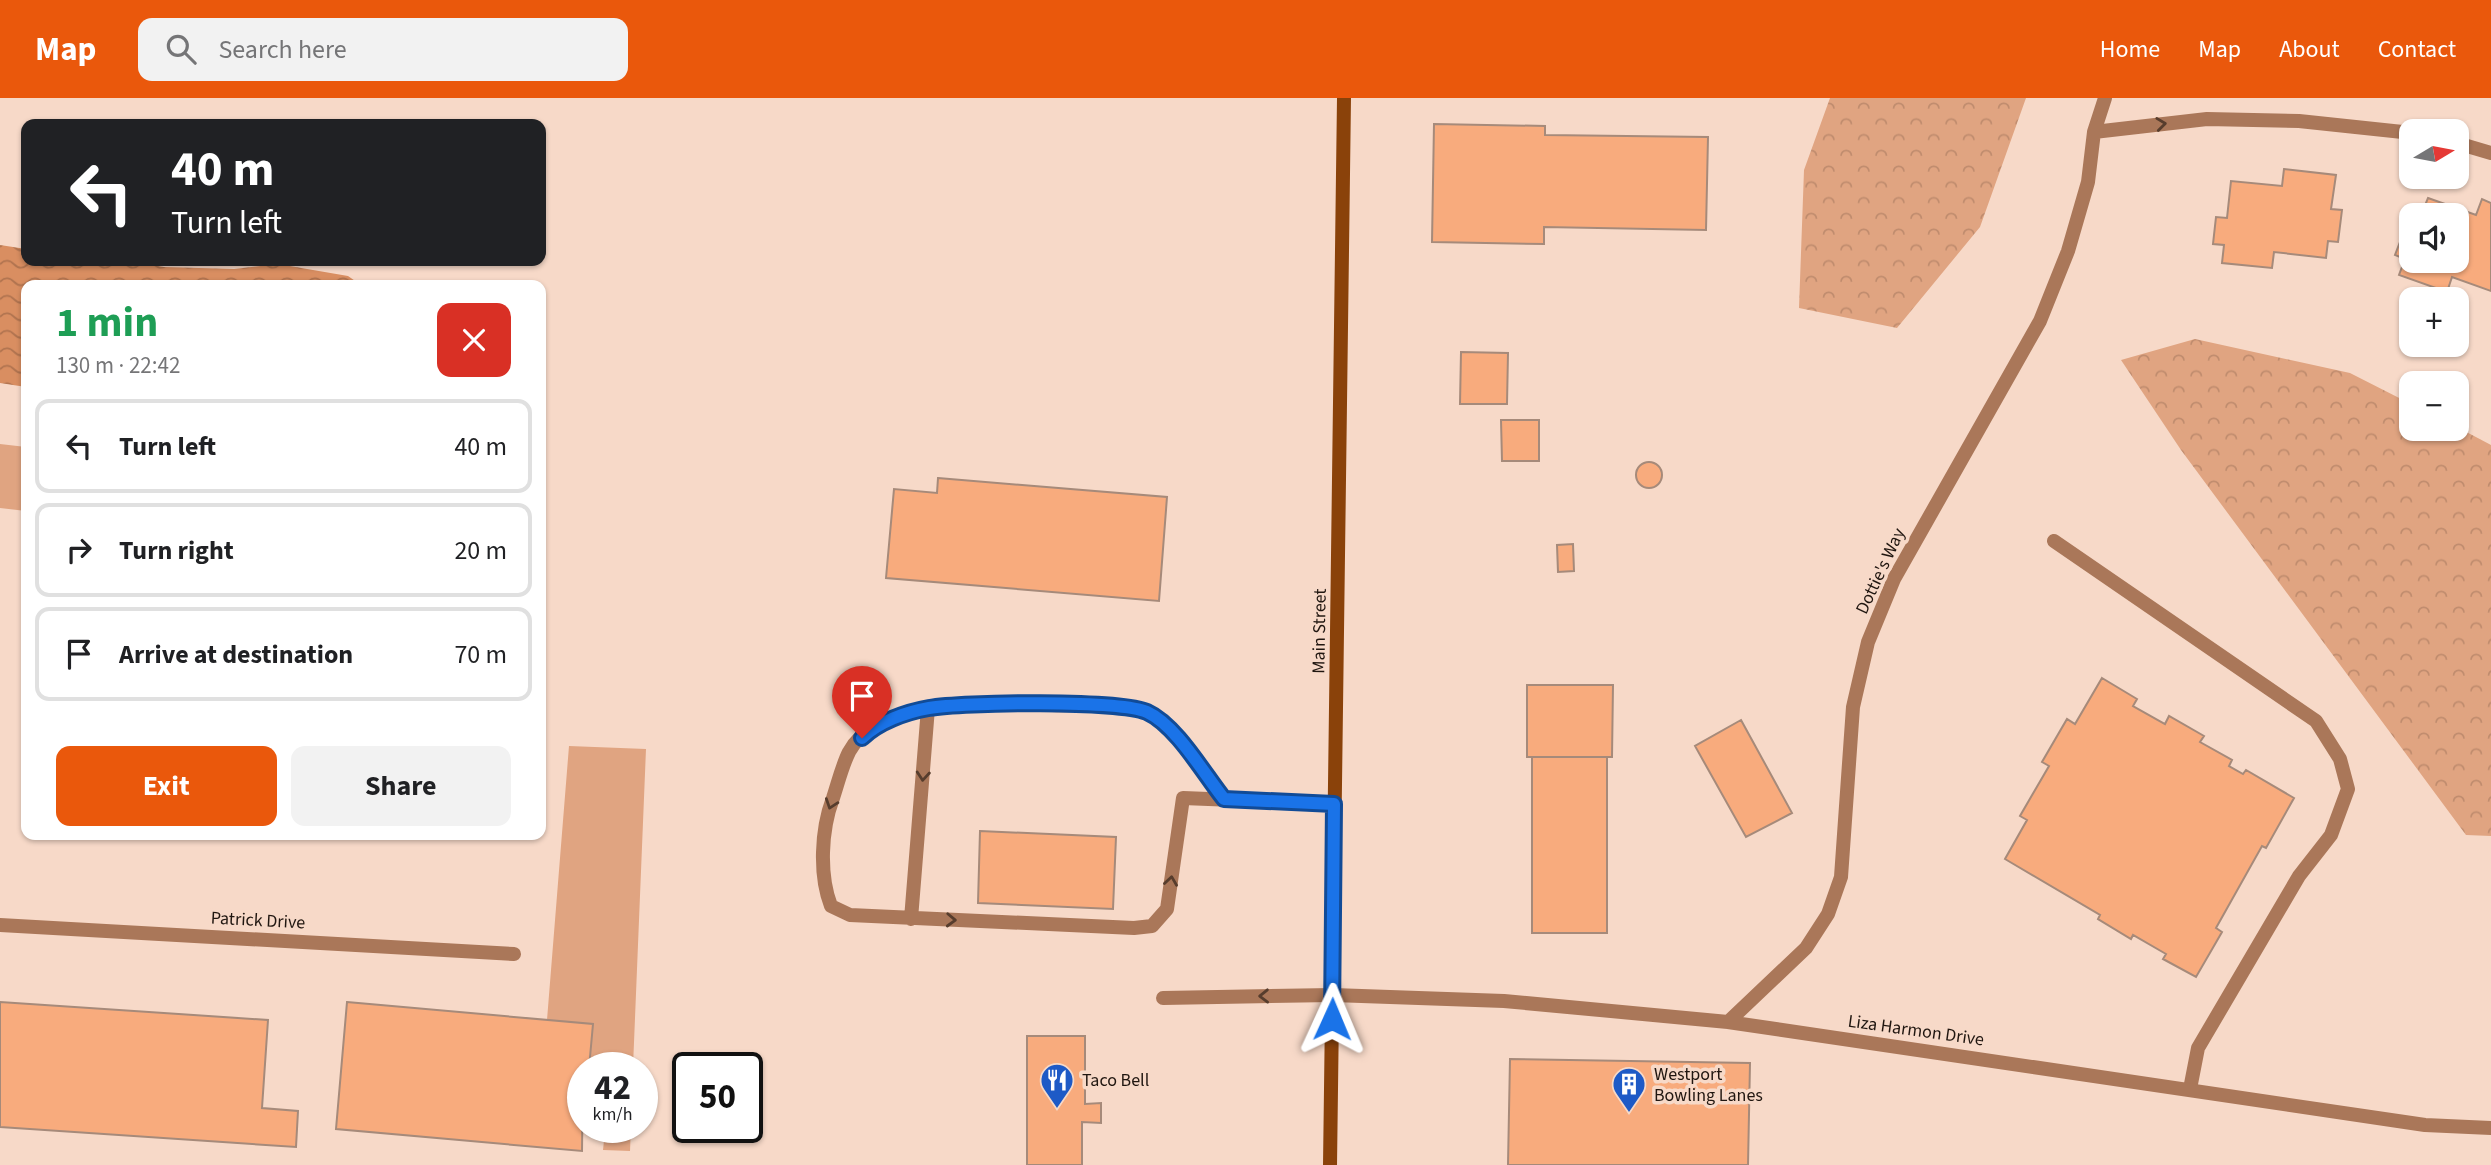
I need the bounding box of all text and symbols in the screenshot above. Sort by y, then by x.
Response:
search box [138,18,628,81]
text: Map [35,26,96,73]
icon: search [162,30,200,68]
text: Search here [218,31,347,68]
text: Home [2100,32,2160,67]
text: Map [2198,32,2241,67]
text: About [2279,32,2340,67]
text: Contact [2378,32,2456,67]
one-way arrow [2156,117,2167,132]
north arrow [2399,119,2469,189]
map controls [2399,119,2469,441]
text: 40 m [171,135,275,205]
icon: left [56,147,147,238]
text: Turn left [171,200,282,246]
button: sound [2399,203,2469,273]
button: + [2399,287,2469,357]
text: 1 min [56,293,158,353]
button: close [437,303,511,377]
text: 130 m · 22:42 [56,349,180,382]
button: − [2399,371,2469,441]
icon: left [60,427,98,465]
text: Turn left [119,428,216,465]
text: 40 m [454,428,507,465]
street label: Dottie's Way [1850,524,1912,618]
icon: right [60,531,98,569]
text: Turn right [119,532,234,569]
text: 20 m [454,532,507,569]
street label: Main Street [1306,588,1333,674]
icon: arrive [60,635,98,673]
text: Arrive at destination [119,636,353,673]
text: 70 m [454,636,507,673]
pin [832,666,892,738]
icon: arrive [843,677,881,715]
button: Exit [56,746,277,826]
button: Share [291,746,511,826]
one-way arrow [916,771,931,782]
one-way arrow [825,797,839,809]
one-way arrow [1164,875,1179,887]
street label: Patrick Drive [210,906,306,935]
one-way arrow [946,913,957,928]
position arrow [1295,982,1369,1056]
one-way arrow [1259,988,1269,1004]
street label: Liza Harmon Drive [1846,1009,1986,1052]
speed limit sign: 50 [672,1052,763,1143]
restaurant icon: Taco Bell [1038,1061,1076,1110]
place label: Westport Bowling Lanes [1654,1062,1763,1108]
text: 42 [594,1063,631,1113]
building icon: Westport Bowling Lanes [1610,1065,1648,1114]
place label: Taco Bell [1082,1068,1149,1093]
text: km/h [593,1102,632,1127]

